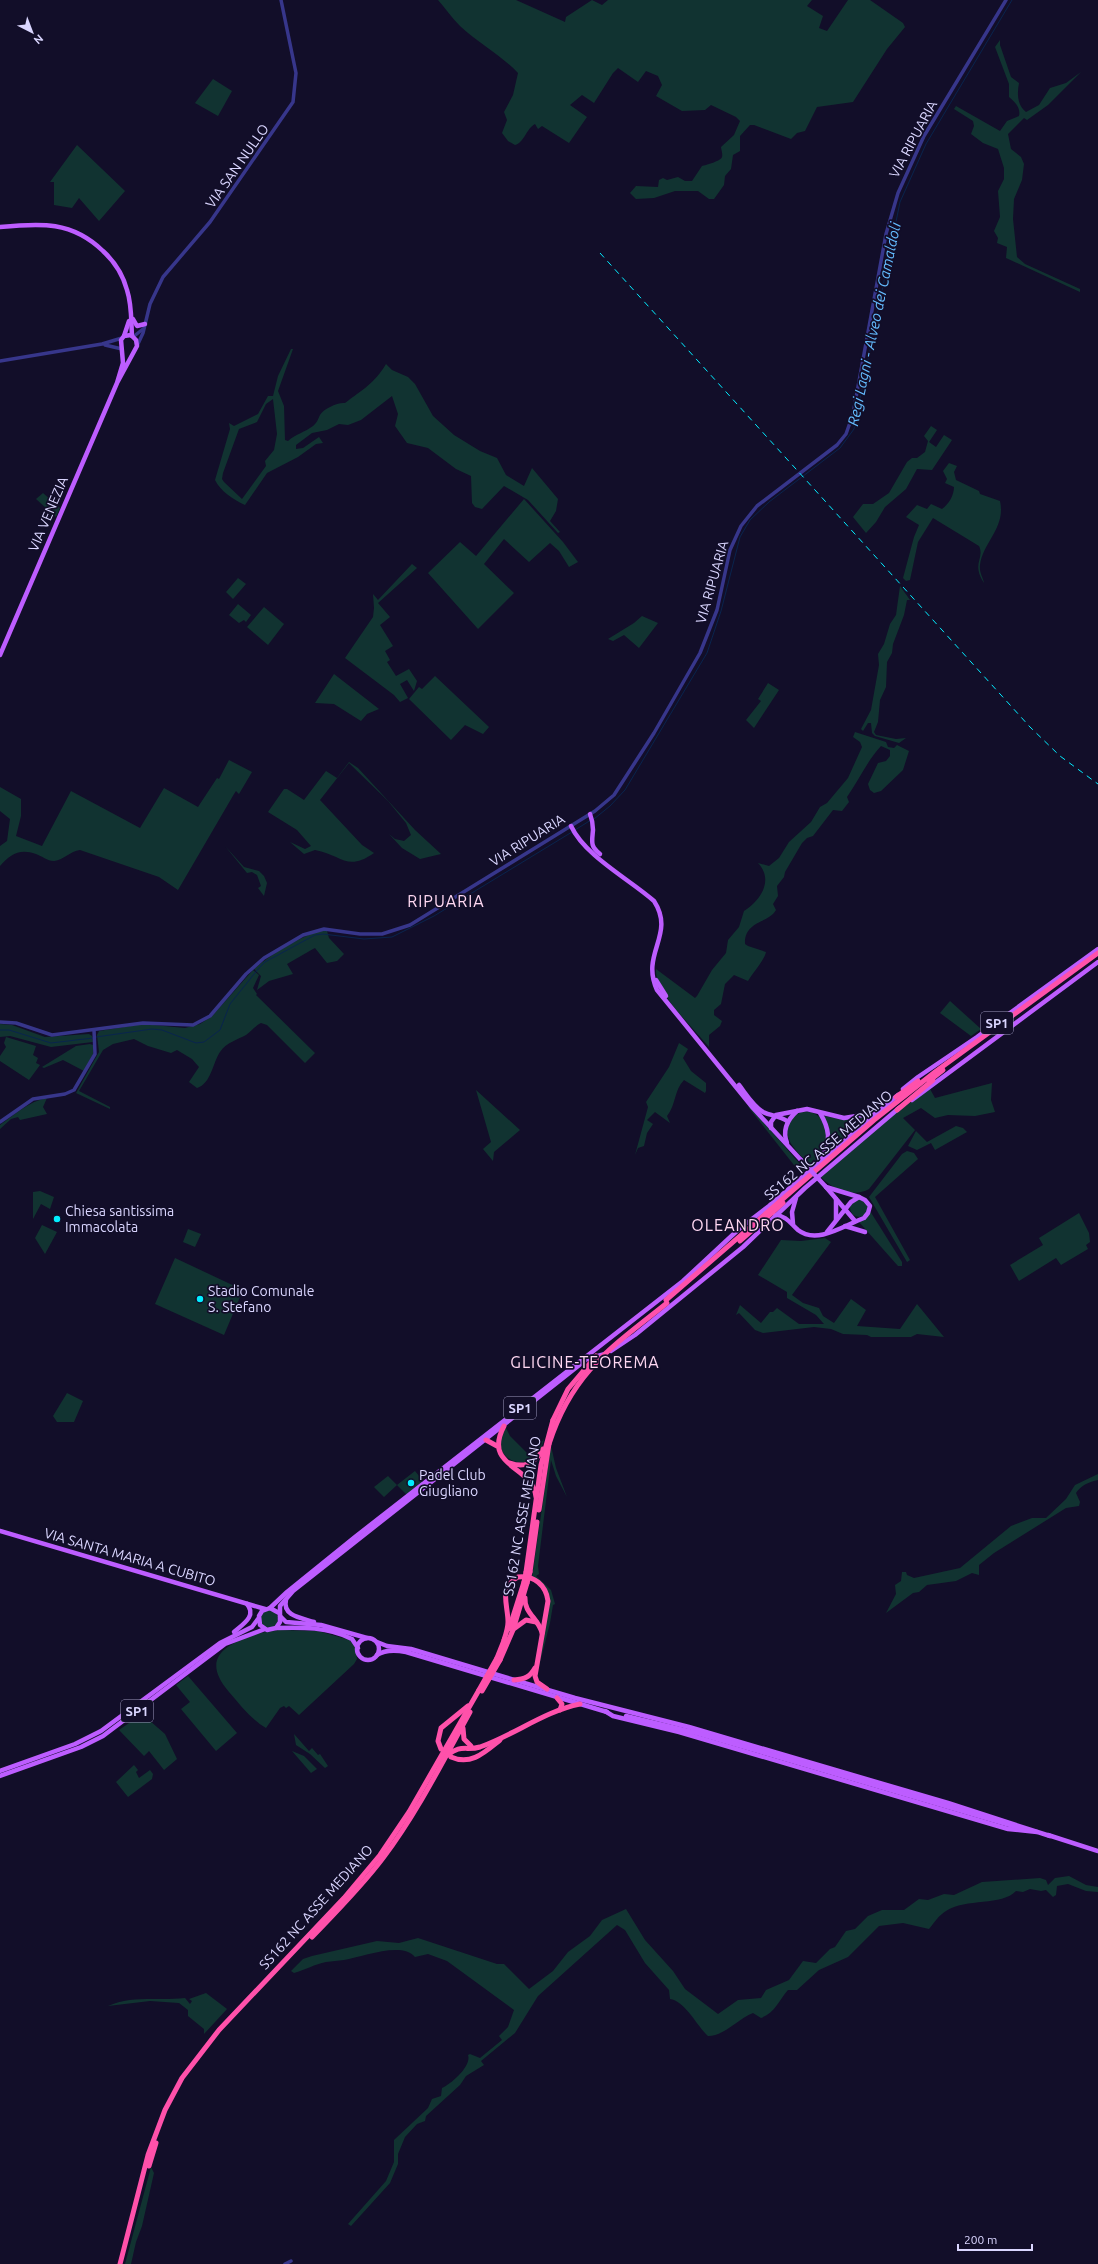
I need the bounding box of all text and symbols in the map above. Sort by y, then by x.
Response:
north arrow [12,12,52,52]
text: N [32,32,46,47]
street label: VIA RIPUARIA [886,97,940,181]
street label: VIA SAN NULLO [202,121,272,211]
water label: Regi Lagni - Alveo dei Camaldoli [844,220,904,427]
street label: VIA VENEZIA [25,474,71,554]
street label: VIA RIPUARIA [693,539,731,625]
street label: VIA RIPUARIA [486,811,568,869]
district label: RIPUARIA [407,892,485,910]
road number: SP1 [981,1012,1013,1034]
street label: SS162 NC ASSE MEDIANO [761,1087,895,1203]
place label: Chiesa santissima Immacolata [65,1203,174,1235]
marker: Chiesa santissima Immacolata [52,1214,62,1224]
district label: OLEANDRO [691,1216,785,1234]
place label: Stadio Comunale S. Stefano [208,1283,314,1315]
marker: Stadio Comunale S. Stefano [195,1294,205,1304]
district label: GLICINE-TEOREMA [510,1353,660,1371]
road number: SP1 [504,1397,536,1419]
street label: SS162 NC ASSE MEDIANO [500,1435,544,1597]
place label: Padel Club Giugliano [419,1467,486,1499]
marker: Padel Club Giugliano [406,1478,416,1488]
street label: VIA SANTA MARIA A CUBITO [42,1525,218,1589]
road number: SP1 [121,1700,153,1722]
street label: SS162 NC ASSE MEDIANO [256,1841,376,1972]
scale bar [958,2226,1032,2252]
text: 200 m [964,2233,997,2246]

